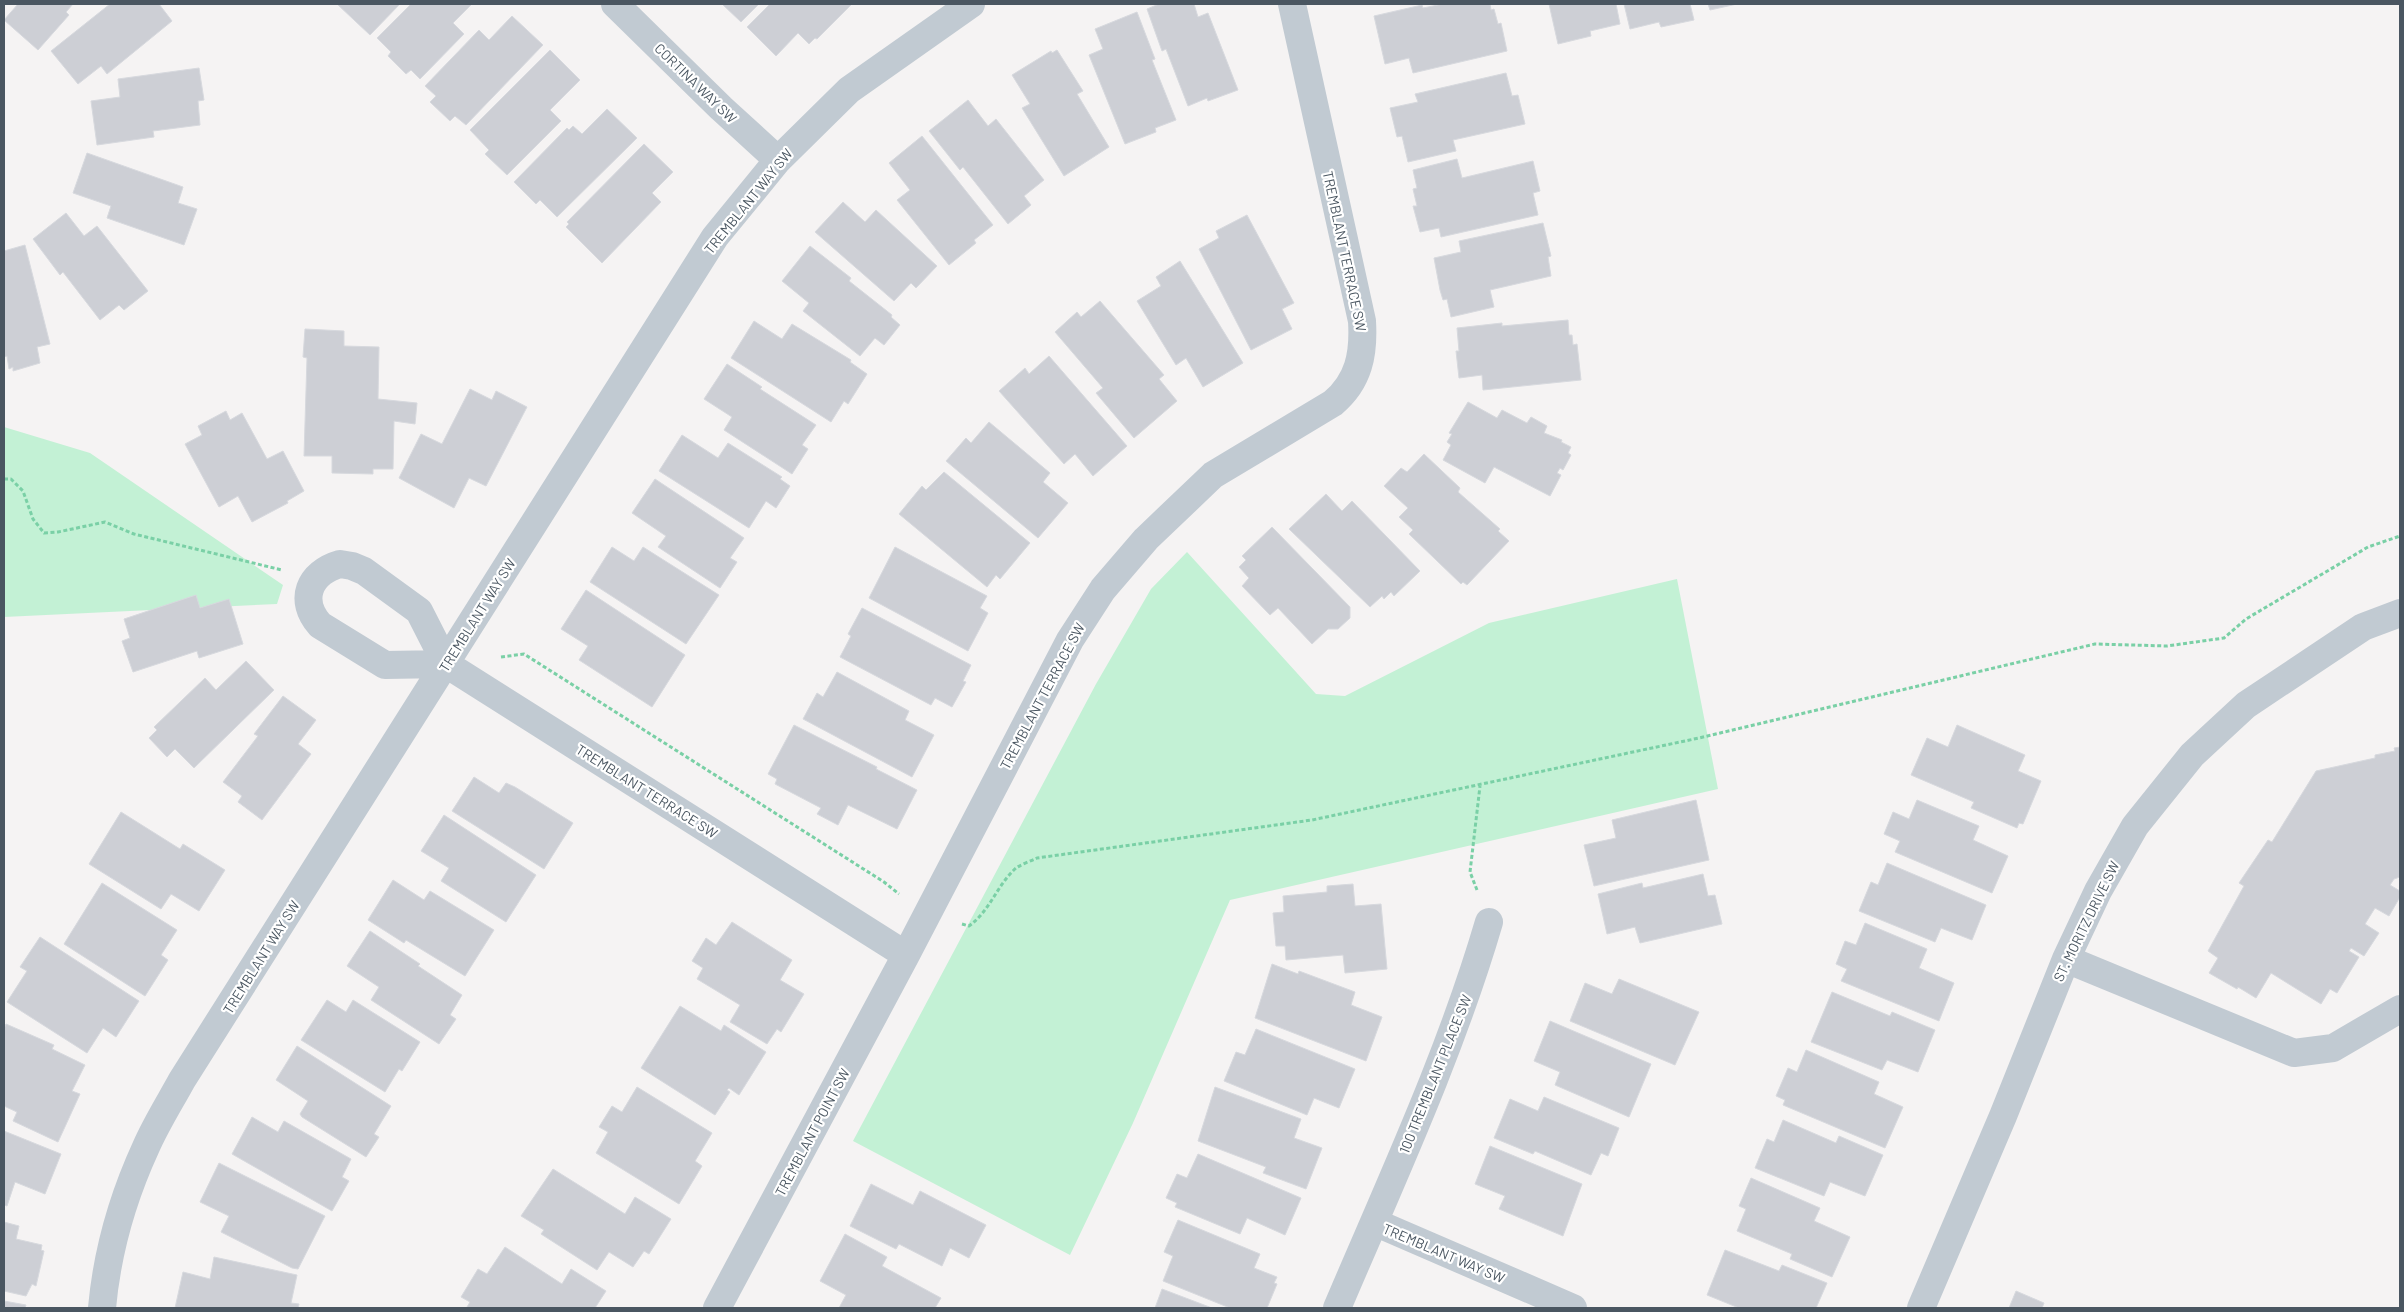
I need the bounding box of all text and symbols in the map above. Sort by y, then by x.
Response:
street label: CORTINA WAY SW [651,39,741,127]
street label: TREMBLANT WAY SW [700,145,796,257]
street label: TREMBLANT TERRACE SW [1320,169,1370,333]
street label: TREMBLANT WAY SW [435,555,519,675]
street label: TREMBLANT TERRACE SW [996,620,1088,772]
street label: TREMBLANT TERRACE SW [573,740,721,842]
street label: ST. MORITZ DRIVE SW [2049,858,2123,984]
street label: TREMBLANT WAY SW [219,897,303,1017]
street label: 100 TREMBLANT PLACE SW [1395,992,1475,1156]
street label: TREMBLANT POINT SW [771,1065,853,1199]
street label: TREMBLANT WAY SW [1381,1220,1507,1286]

